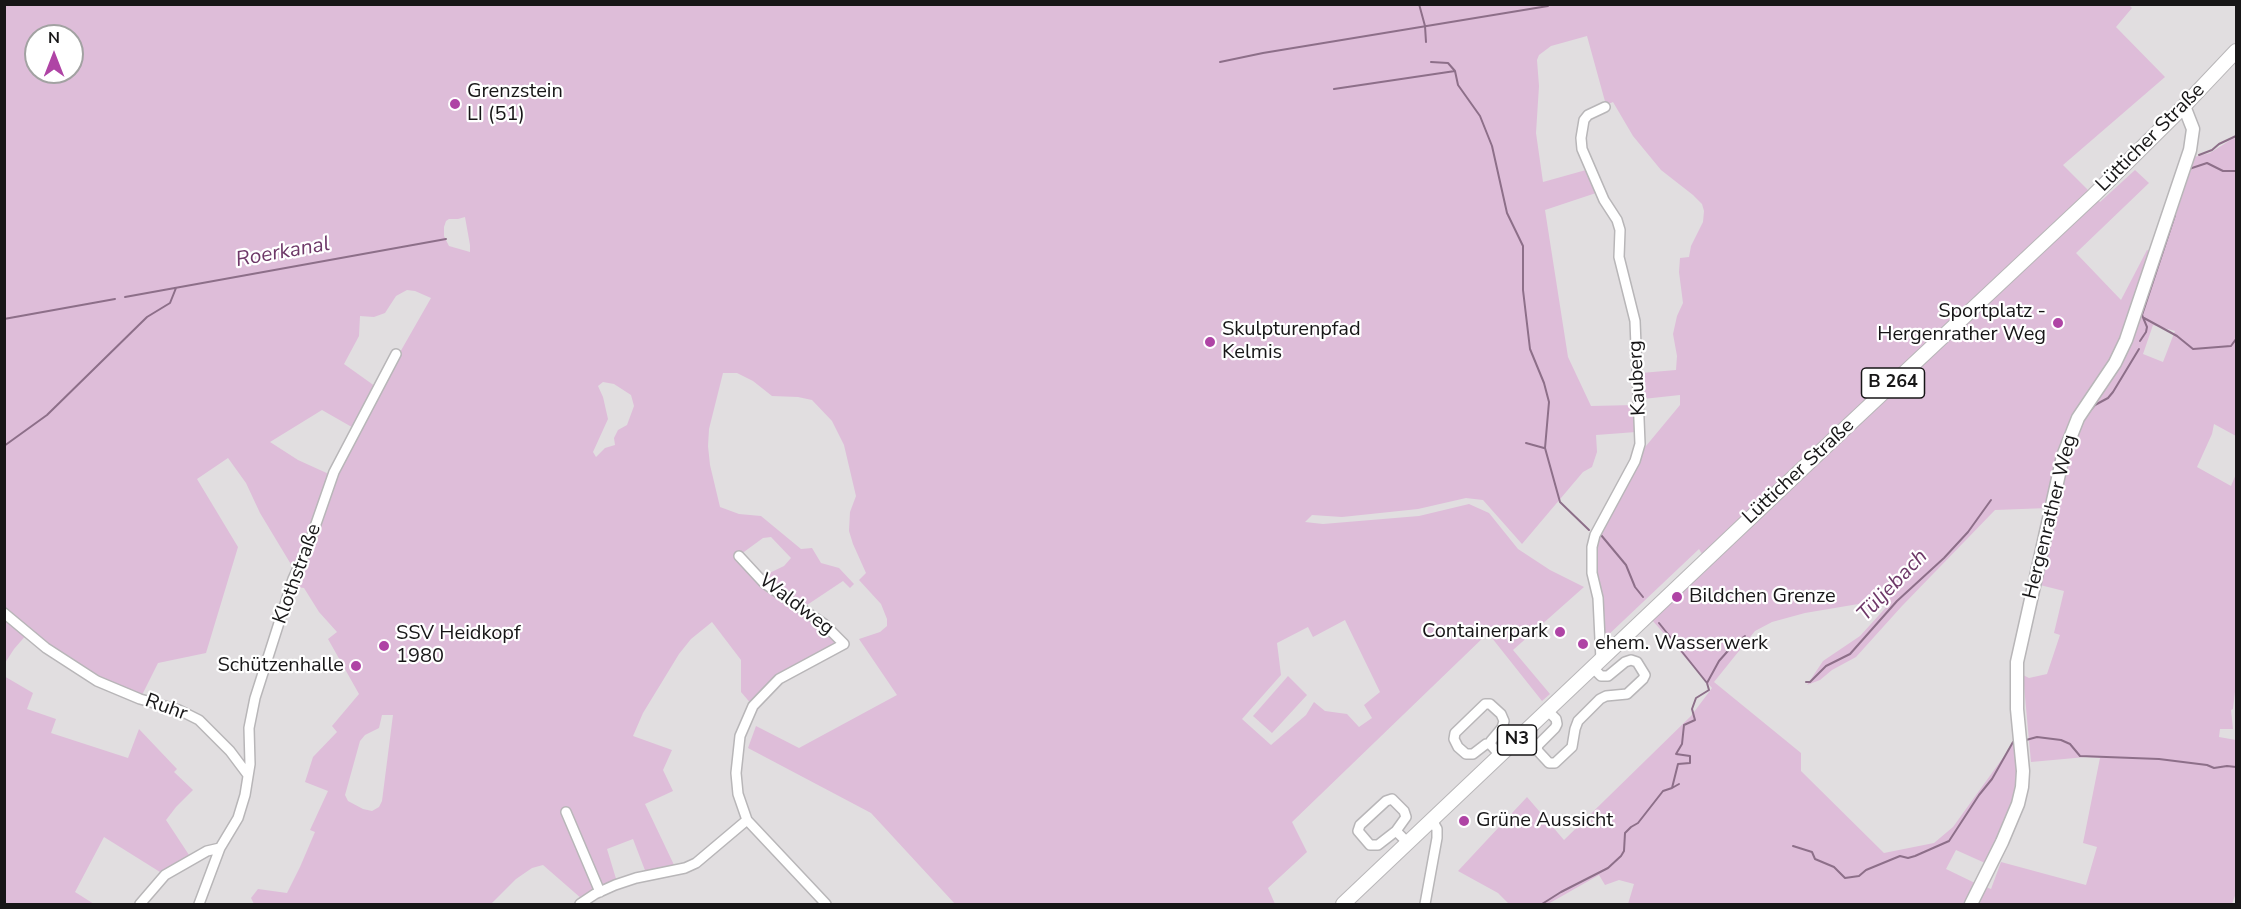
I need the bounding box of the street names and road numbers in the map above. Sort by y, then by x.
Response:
street label: Lütticher Straße [2092,79,2210,197]
street label: Kauberg [1624,340,1652,416]
road number: B 264 [1862,368,1924,398]
street label: Lütticher Straße [1738,414,1860,530]
street label: Hergenrather Weg [2019,432,2083,602]
street label: Klothstraße [269,521,327,627]
street label: Waldweg [754,569,838,641]
street label: Ruhr [142,689,190,727]
road number: N3 [1498,725,1537,755]

